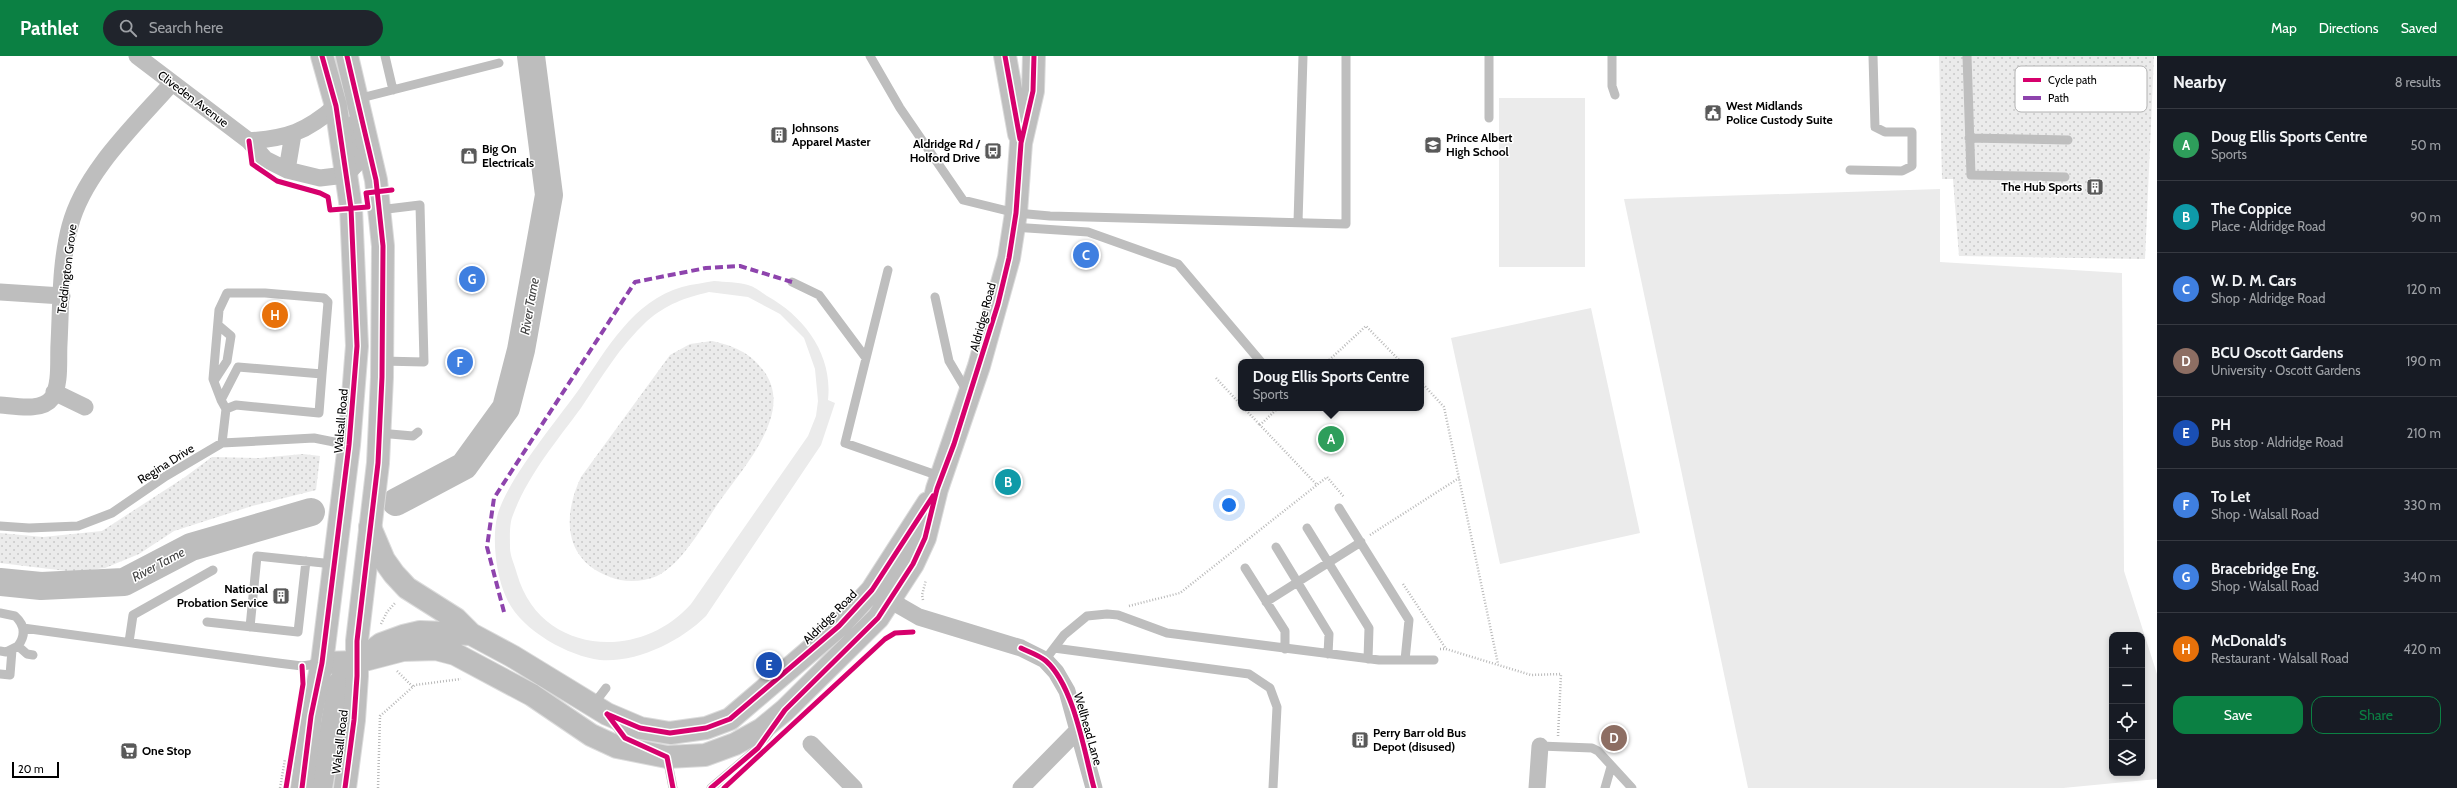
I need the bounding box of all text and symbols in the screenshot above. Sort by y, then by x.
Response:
search box [103,10,383,46]
text: Pathlet [20,17,79,40]
icon: search [117,17,139,39]
text: Search here [149,19,223,37]
text: Map [2271,19,2297,37]
text: Directions [2319,19,2379,37]
text: Saved [2401,19,2437,37]
legend [2015,66,2147,112]
street label: Cliveden Avenue [155,67,232,130]
text: Nearby [2173,72,2226,92]
text: Cycle path [2048,73,2097,87]
text: 8 results [2395,74,2441,90]
text: Path [2048,91,2069,105]
place label: West Midlands Police Custody Suite [1726,98,1833,127]
public building icon: West Midlands Police Custody Suite [1703,103,1723,123]
place label: Johnsons Apparel Master [791,120,870,149]
building icon: Johnsons Apparel Master [769,125,789,145]
text: Doug Ellis Sports Centre [2211,128,2367,146]
place label: Prince Albert High School [1446,130,1512,159]
school or university icon: Prince Albert High School [1423,135,1443,155]
place label: Aldridge Rd / Holford Drive [910,136,981,165]
text: A [2182,137,2190,153]
text: 50 m [2411,137,2441,153]
place label: Big On Electricals [482,141,534,170]
bus stop icon: Aldridge Rd / Holford Drive [983,141,1003,161]
shop icon: Big On Electricals [459,146,479,166]
text: Sports [2211,146,2247,162]
building icon: The Hub Sports [2085,177,2105,197]
place label: The Hub Sports [2001,179,2082,194]
text: The Coppice [2211,200,2291,218]
text: B [2182,209,2190,225]
text: 90 m [2410,209,2441,225]
text: Place · Aldridge Road [2211,218,2326,234]
street label: Teddington Grove [54,223,79,315]
pin: C [1073,240,1099,270]
pin: G [459,264,485,294]
text: W. D. M. Cars [2211,272,2296,290]
water label: River Tame [516,276,542,336]
street label: Aldridge Road [966,281,999,353]
text: C [2182,281,2190,297]
text: 120 m [2407,281,2441,297]
text: Shop · Aldridge Road [2211,290,2325,306]
pin: H [262,300,288,330]
text: BCU Oscott Gardens [2211,344,2343,362]
pin: F [447,347,473,377]
text: D [2181,353,2191,369]
text: 190 m [2406,353,2441,369]
popup [1238,359,1424,411]
text: University · Oscott Gardens [2211,362,2361,378]
text: Doug Ellis Sports Centre [1253,368,1409,386]
text: Sports [1253,386,1289,402]
street label: Walsall Road [330,388,351,454]
text: PH [2211,416,2231,434]
pin: A [1318,424,1344,454]
text: E [2182,425,2190,441]
text: 210 m [2407,425,2441,441]
text: Bus stop · Aldridge Road [2211,434,2343,450]
street label: Regina Drive [135,440,197,487]
pin: B [995,467,1021,497]
text: To Let [2211,488,2250,506]
your location [1219,495,1239,515]
text: F [2183,497,2189,513]
text: 330 m [2404,497,2441,513]
text: Shop · Walsall Road [2211,506,2319,522]
water label: River Tame [129,543,187,585]
text: Bracebridge Eng. [2211,560,2319,578]
text: G [2182,569,2190,585]
text: 340 m [2403,569,2441,585]
text: Shop · Walsall Road [2211,578,2319,594]
place label: National Probation Service [177,581,268,610]
building icon: National Probation Service [271,586,291,606]
street label: Aldridge Road [799,586,860,647]
map controls [2109,632,2145,776]
button: + [2109,632,2145,668]
text: McDonald's [2211,632,2286,650]
text: H [2181,641,2191,657]
text: 420 m [2403,641,2441,657]
pin: E [756,650,782,680]
text: Restaurant · Walsall Road [2211,650,2349,666]
button: − [2109,668,2145,704]
street label: Wellhead Lane [1071,691,1106,767]
button: Save [2173,696,2303,734]
button: Share [2311,696,2441,734]
button: locate [2109,704,2145,740]
street label: Walsall Road [328,709,351,775]
pin: D [1601,723,1627,753]
place label: Perry Barr old Bus Depot (disused) [1373,725,1466,754]
building icon: Perry Barr old Bus Depot (disused) [1350,730,1370,750]
button: layers [2109,740,2145,776]
supermarket icon: One Stop [119,741,139,761]
place label: One Stop [142,743,191,758]
scale bar [12,760,59,779]
text: 20 m [18,762,44,776]

